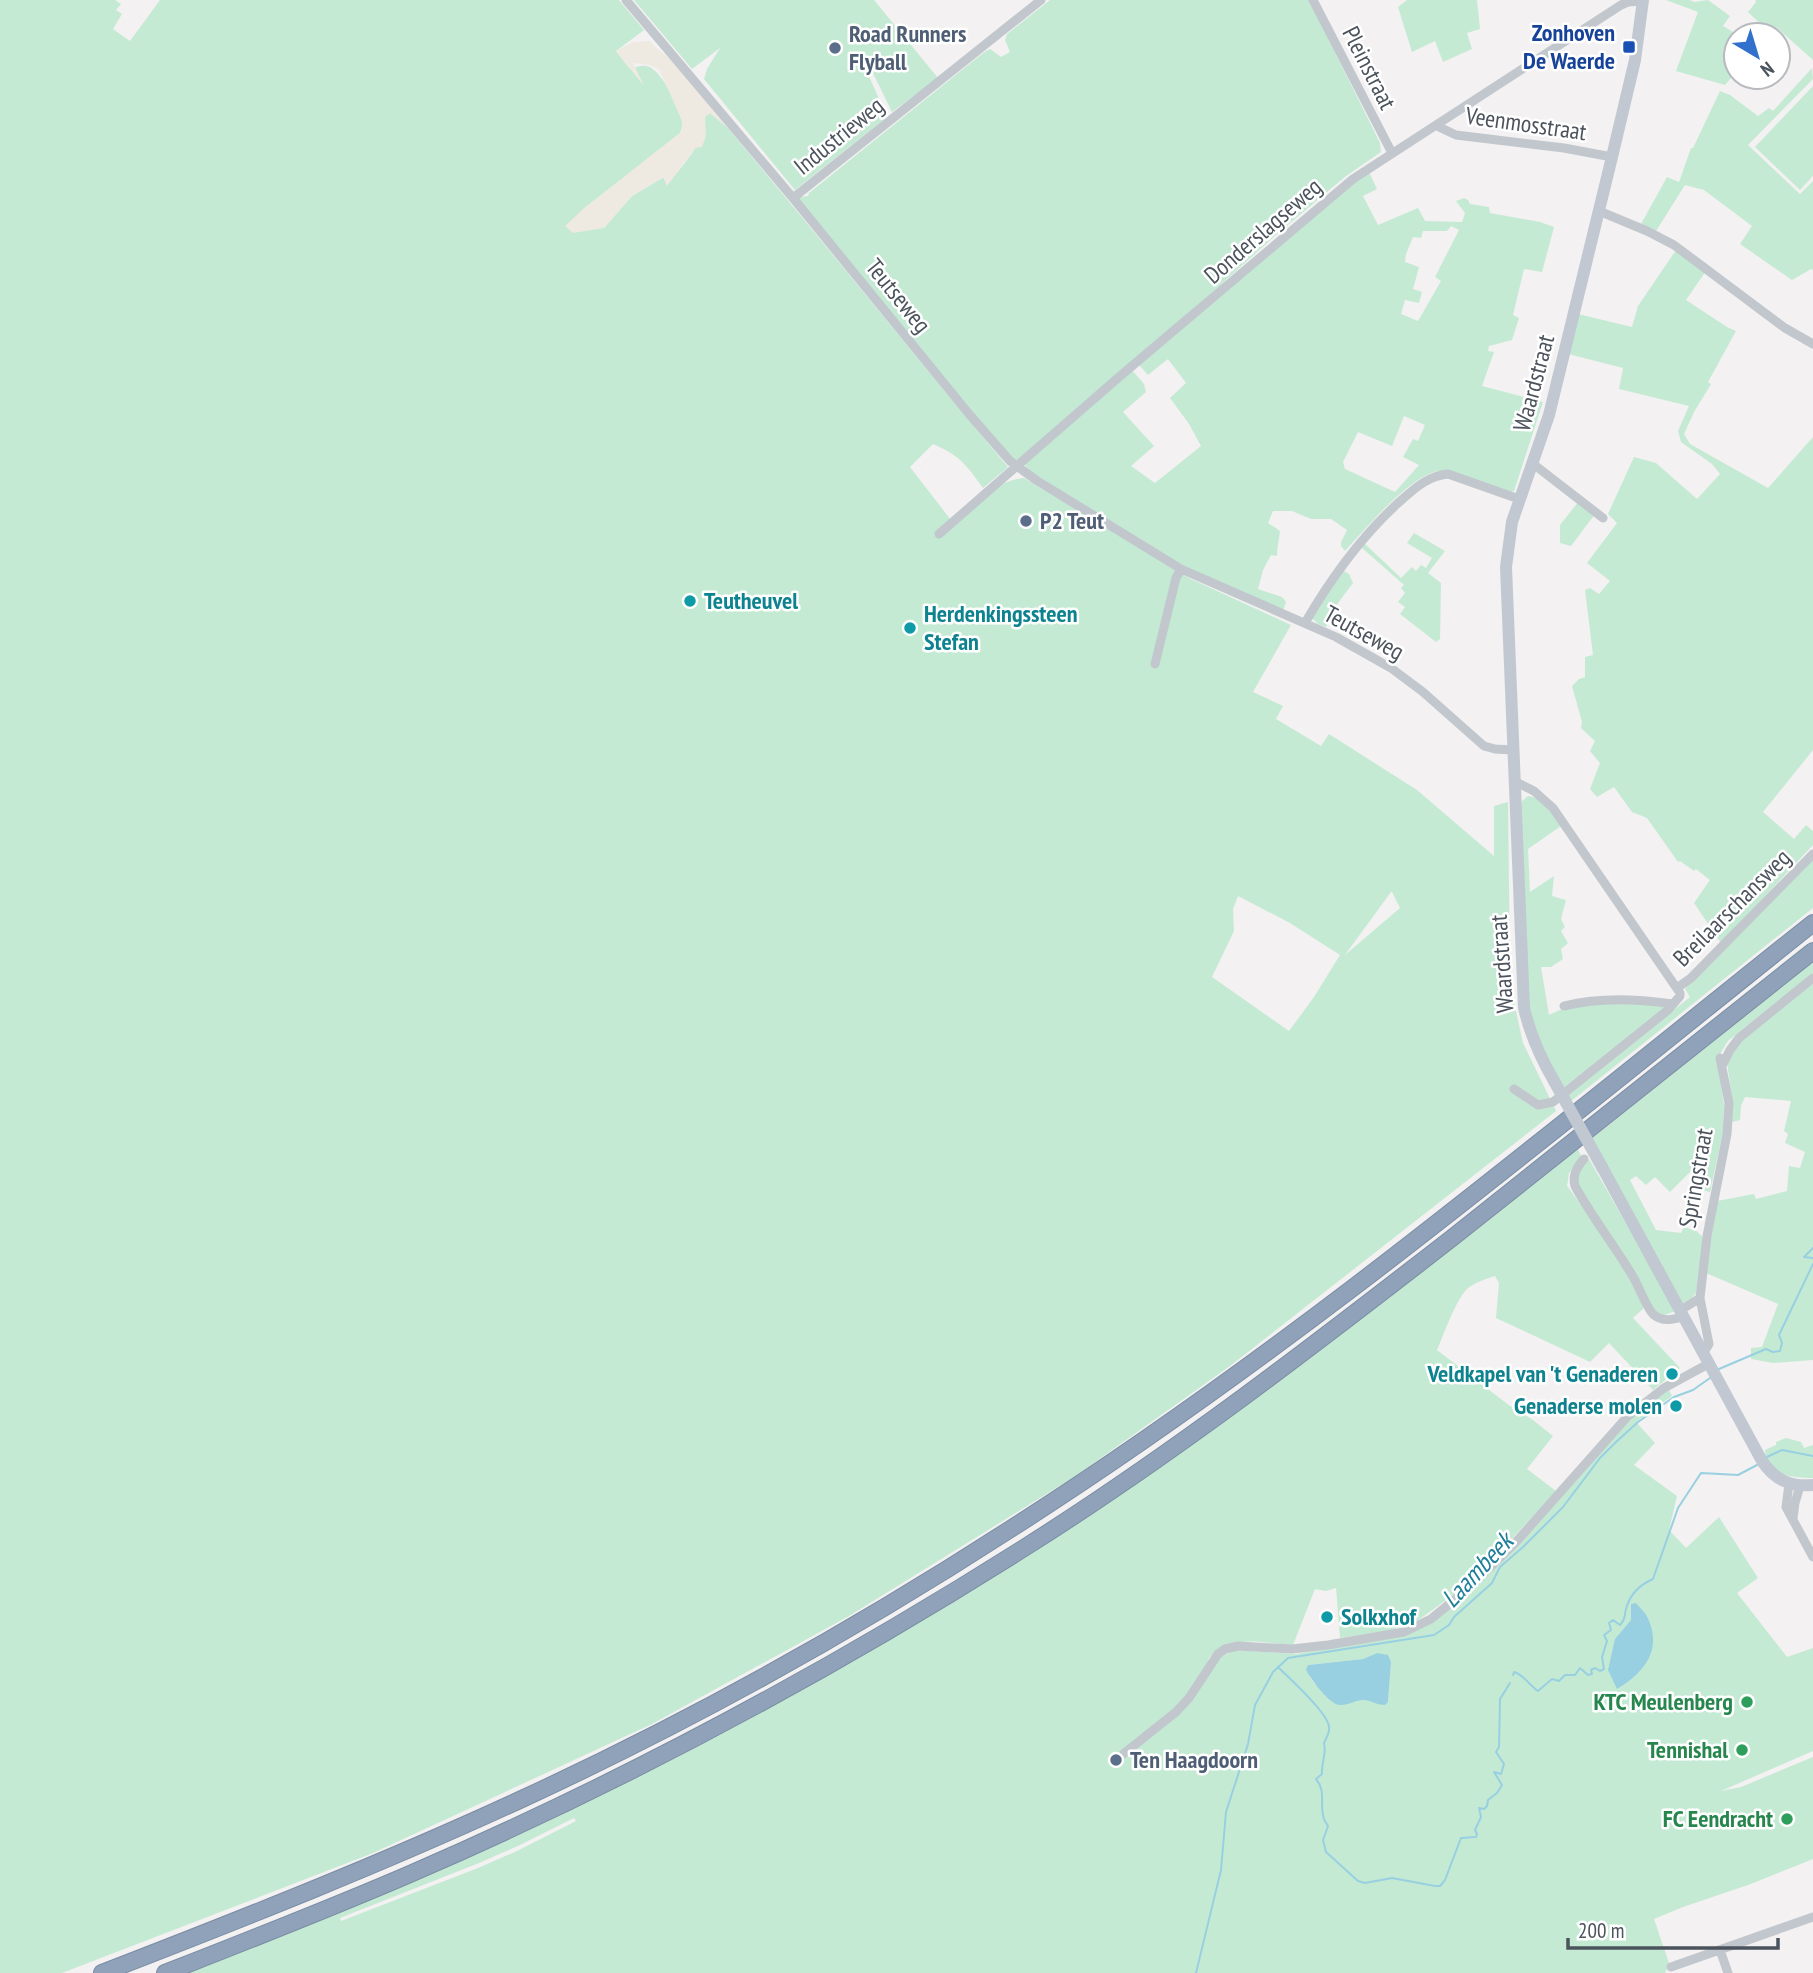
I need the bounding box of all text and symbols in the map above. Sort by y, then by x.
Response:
place label: Zonhoven De Waerde [1523,17,1615,76]
place label: Road Runners Flyball [849,18,966,77]
street label: Pleinstraat [1335,21,1404,115]
north arrow [1722,21,1792,91]
marker: Zonhoven De Waerde [1621,39,1637,55]
marker: Road Runners Flyball [827,40,843,56]
text: N [1756,57,1779,82]
street label: Industrieweg [787,90,890,181]
street label: Veenmosstraat [1463,100,1589,147]
street label: Donderslagseweg [1197,171,1328,290]
street label: Teutseweg [859,252,938,339]
street label: Waardstraat [1506,331,1561,434]
place label: P2 Teut [1040,505,1104,536]
marker: P2 Teut [1018,513,1034,529]
place label: Teutheuvel [704,585,798,616]
marker: Teutheuvel [682,593,698,609]
place label: Herdenkingssteen Stefan [924,598,1078,657]
street label: Teutseweg [1319,598,1410,667]
marker: Herdenkingssteen Stefan [902,620,918,636]
street label: Breilaarschansweg [1666,842,1797,973]
street label: Waardstraat [1483,913,1520,1014]
street label: Springstraat [1672,1125,1720,1230]
place label: Veldkapel van 't Genaderen [1426,1358,1658,1389]
marker: Veldkapel van 't Genaderen [1664,1366,1680,1382]
place label: Genaderse molen [1514,1390,1662,1421]
marker: Genaderse molen [1668,1398,1684,1414]
water label: Laambeek [1434,1523,1522,1614]
place label: Solkxhof [1341,1601,1418,1632]
marker: Solkxhof [1319,1609,1335,1625]
place label: KTC Meulenberg [1593,1686,1733,1717]
marker: KTC Meulenberg [1739,1694,1755,1710]
place label: Tennishal [1647,1734,1728,1765]
marker: Tennishal [1734,1742,1750,1758]
place label: Ten Haagdoorn [1130,1744,1258,1775]
marker: Ten Haagdoorn [1108,1752,1124,1768]
place label: FC Eendracht [1663,1803,1773,1834]
marker: FC Eendracht [1779,1811,1795,1827]
scale bar [1568,1906,1778,1950]
text: 200 m [1578,1917,1624,1944]

